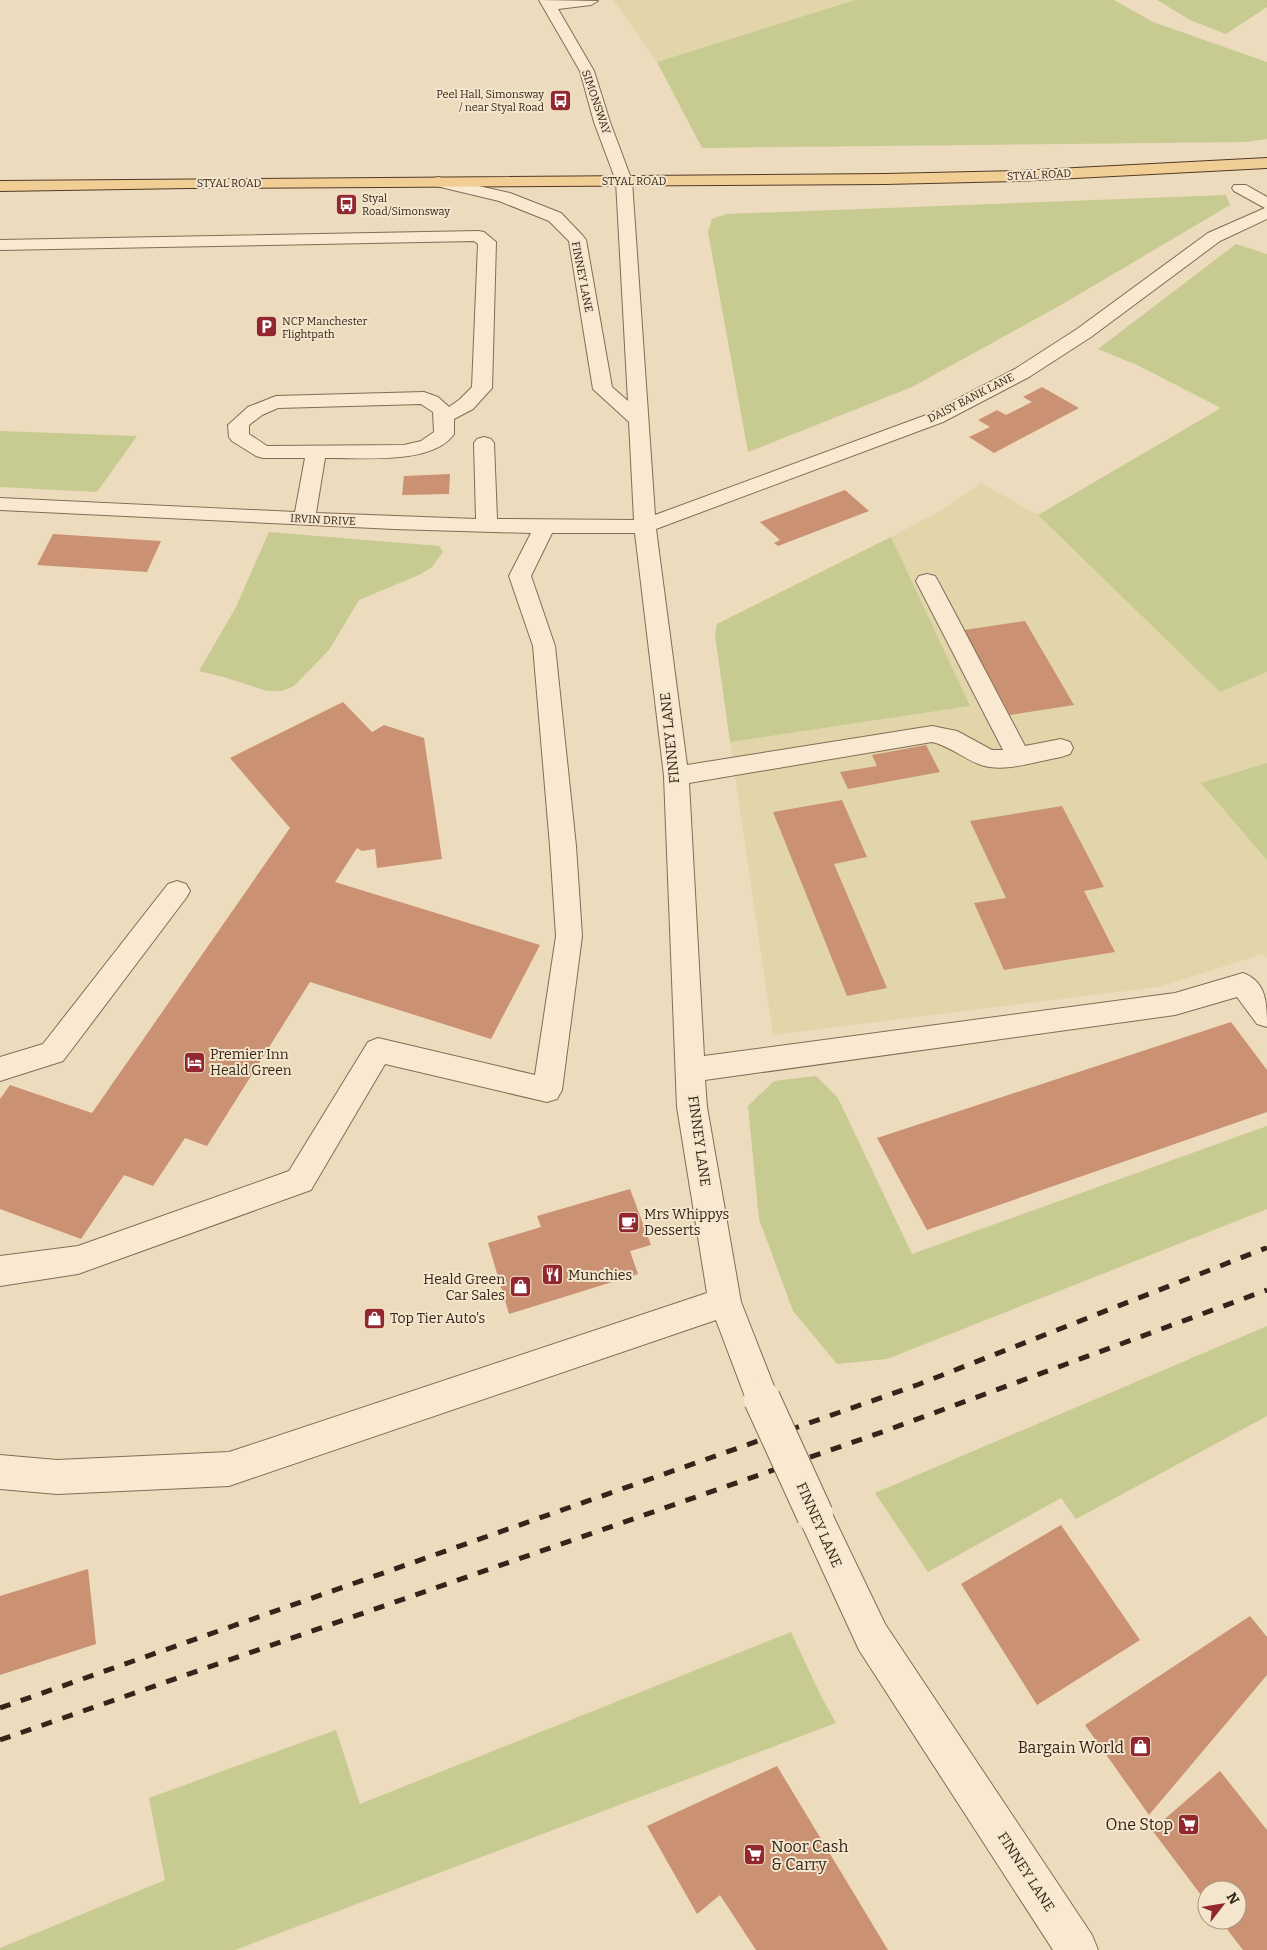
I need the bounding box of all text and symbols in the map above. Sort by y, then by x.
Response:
street label: SIMONSWAY [579,68,613,137]
place label: Peel Hall, Simonsway / near Styal Road [436,88,544,114]
bus stop icon: Peel Hall, Simonsway / near Styal Road [548,88,572,112]
street label: STYAL ROAD [1006,167,1072,183]
street label: STYAL ROAD [602,175,666,188]
street label: STYAL ROAD [197,177,261,190]
bus stop icon: Styal Road/Simonsway [334,192,358,216]
place label: Styal Road/Simonsway [362,192,450,218]
street label: FINNEY LANE [569,240,595,314]
parking icon: NCP Manchester Flightpath [254,315,278,339]
place label: NCP Manchester Flightpath [282,315,368,341]
street label: DAISY BANK LANE [925,370,1017,426]
street label: IRVIN DRIVE [290,512,356,528]
street label: FINNEY LANE [657,692,683,784]
place label: Premier Inn Heald Green [210,1046,292,1079]
hotel icon: Premier Inn Heald Green [182,1050,206,1074]
street label: FINNEY LANE [684,1094,714,1188]
place label: Mrs Whippys Desserts [644,1206,729,1239]
cafe icon: Mrs Whippys Desserts [616,1210,640,1234]
restaurant icon: Munchies [540,1263,564,1287]
place label: Munchies [568,1267,632,1284]
place label: Heald Green Car Sales [423,1271,505,1304]
shop icon: Heald Green Car Sales [509,1275,533,1299]
shop icon: Top Tier Auto's [362,1306,386,1330]
place label: Top Tier Auto's [390,1310,485,1327]
street label: FINNEY LANE [793,1480,845,1570]
shop icon: Bargain World [1128,1735,1152,1759]
place label: Bargain World [1018,1738,1125,1757]
supermarket icon: One Stop [1177,1812,1201,1836]
place label: One Stop [1106,1815,1173,1834]
street label: FINNEY LANE [994,1829,1058,1915]
place label: Noor Cash & Carry [771,1837,848,1874]
supermarket icon: Noor Cash & Carry [743,1843,767,1867]
north arrow [1197,1880,1247,1930]
text: N [1223,1890,1243,1908]

